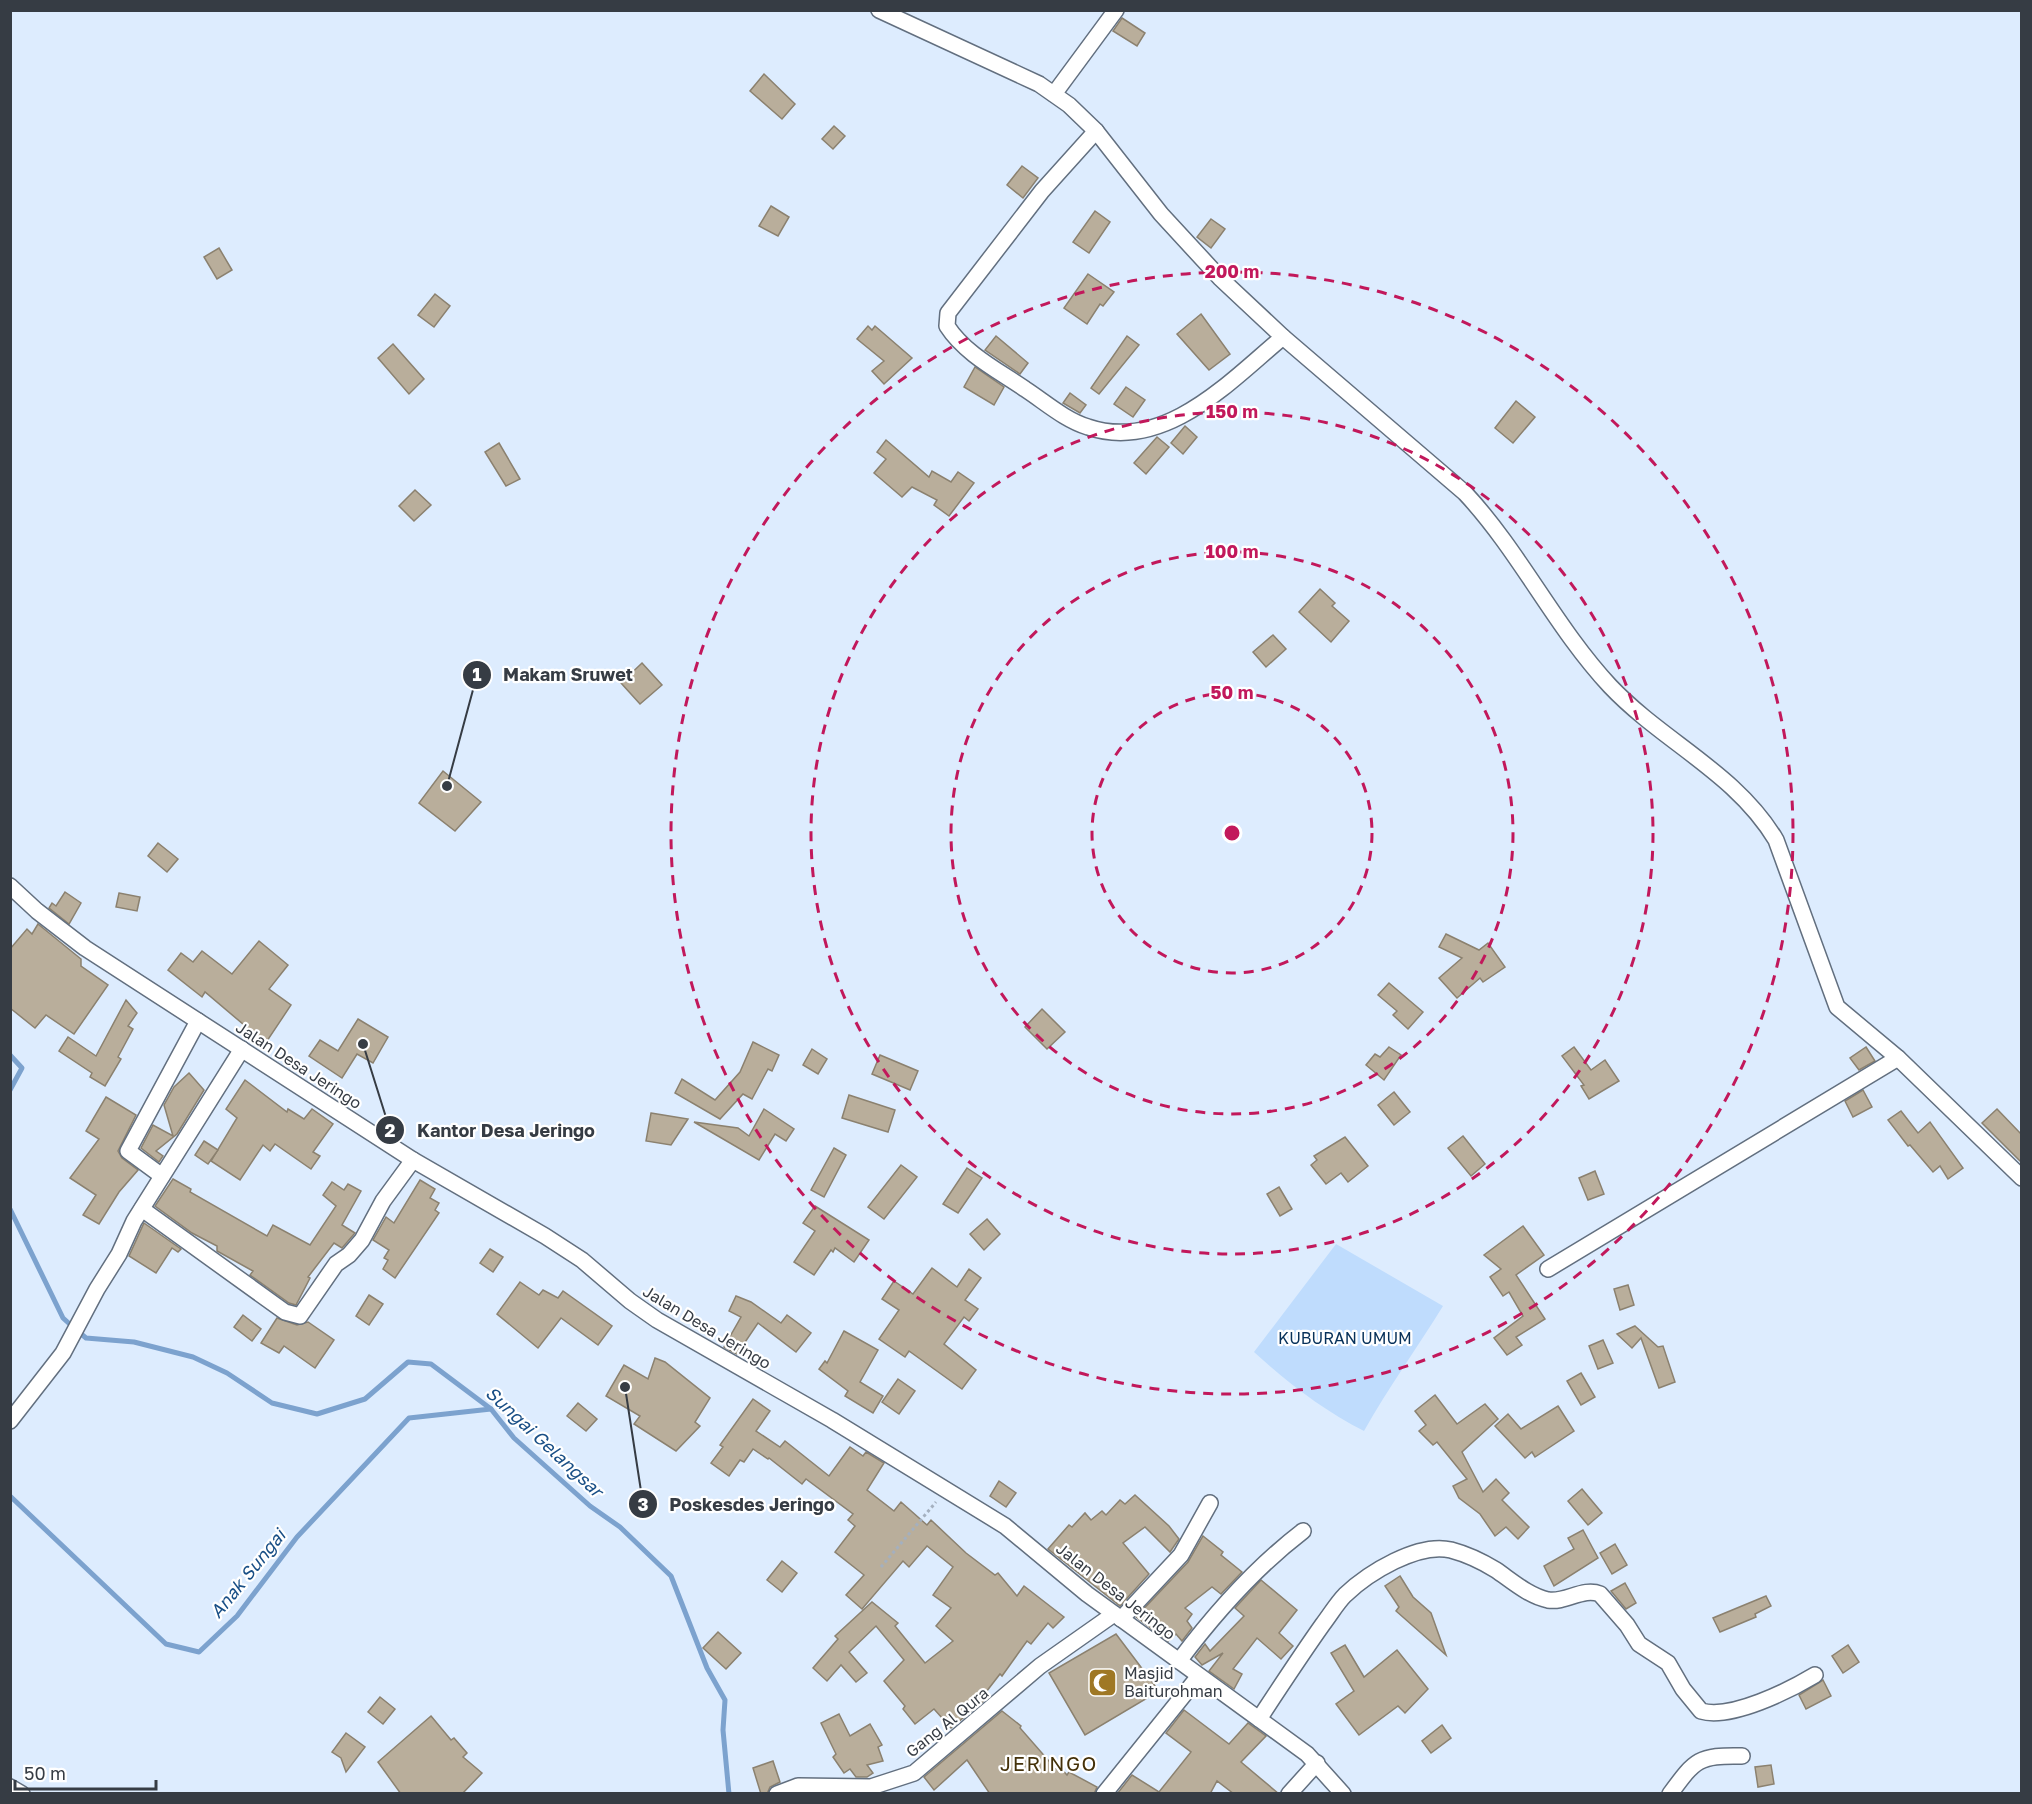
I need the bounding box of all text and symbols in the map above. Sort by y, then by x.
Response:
text: 200 m [1205,260,1259,282]
text: 150 m [1206,400,1258,422]
text: 100 m [1206,540,1258,562]
callout: Makam Sruwet [462,657,645,693]
text: 1 [472,663,482,685]
text: Makam Sruwet [503,663,633,685]
text: 50 m [1211,681,1253,703]
centre of rings [1222,823,1242,843]
street label: Jalan Desa Jeringo [232,1017,366,1113]
callout: Kantor Desa Jeringo [375,1112,607,1148]
text: 2 [385,1119,396,1141]
text: Kantor Desa Jeringo [417,1119,595,1141]
street label: Jalan Desa Jeringo [639,1281,775,1373]
park label: KUBURAN UMUM [1278,1328,1412,1348]
water label: Sungai Gelangsar [482,1381,610,1503]
callout: Poskesdes Jeringo [628,1486,847,1522]
text: 3 [638,1493,649,1515]
text: Poskesdes Jeringo [669,1493,835,1515]
water label: Anak Sungai [205,1523,291,1622]
street label: Jalan Desa Jeringo [1052,1538,1180,1644]
place label: Masjid Baiturohman [1124,1663,1223,1701]
mosque icon: Masjid Baiturohman [1087,1666,1119,1698]
street label: Gang Al Qura [902,1683,992,1761]
district label: JERINGO [1000,1751,1098,1775]
scale bar [15,1753,156,1791]
text: 50 m [24,1762,66,1784]

